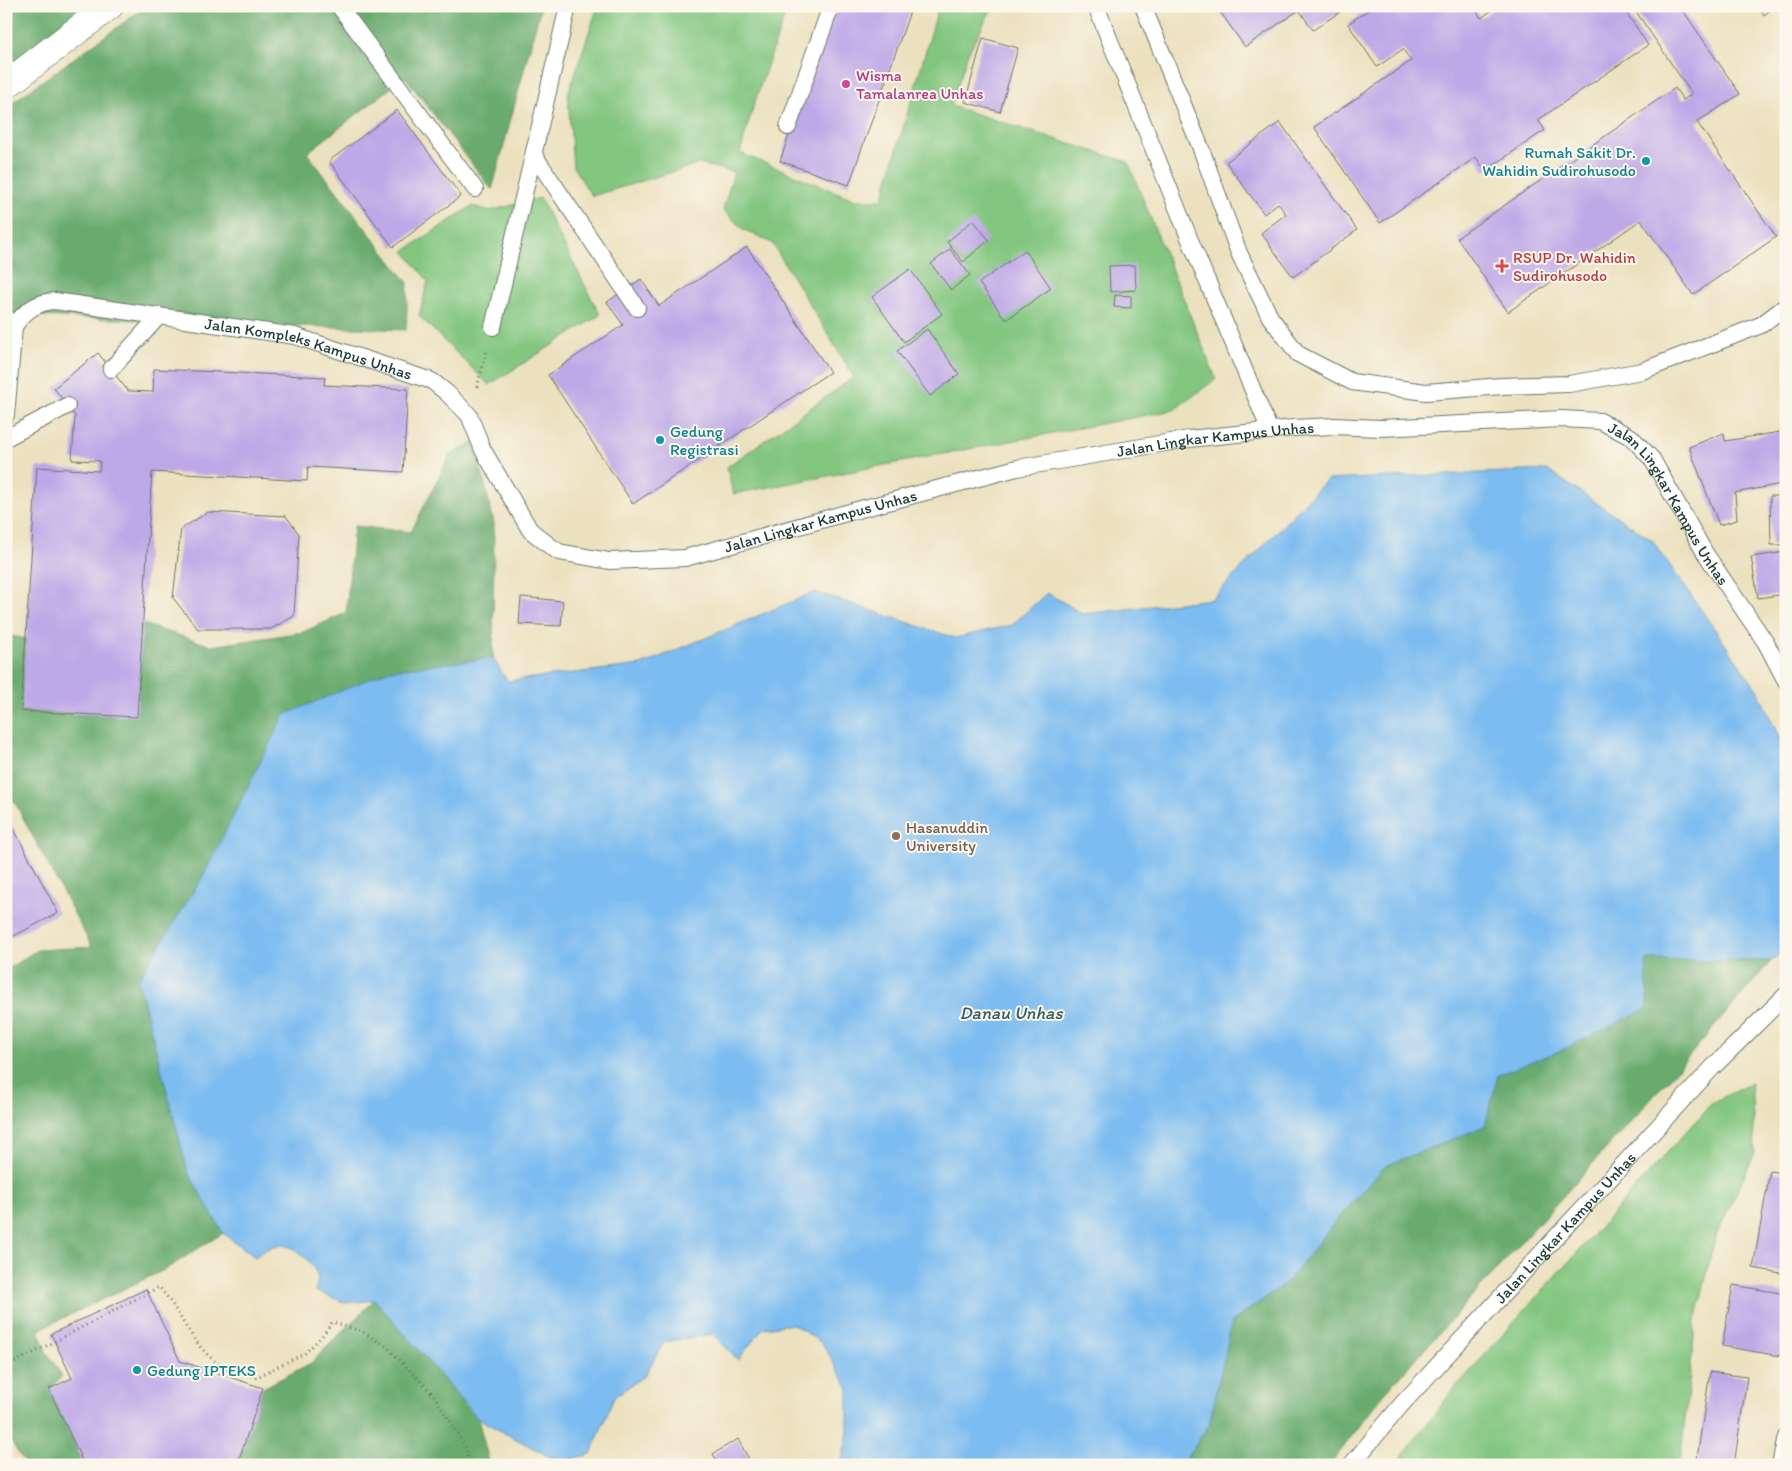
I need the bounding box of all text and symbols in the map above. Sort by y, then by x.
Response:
place label: Wisma Tamalanrea Unhas [856,66,984,103]
marker: Wisma Tamalanrea Unhas [840,78,852,90]
place label: Rumah Sakit Dr. Wahidin Sudirohusodo [1482,143,1636,180]
marker: Rumah Sakit Dr. Wahidin Sudirohusodo [1640,155,1652,167]
place label: RSUP Dr. Wahidin Sudirohusodo [1513,248,1636,285]
marker: RSUP Dr. Wahidin Sudirohusodo [1495,259,1509,273]
street label: Jalan Kompleks Kampus Unhas [204,313,415,383]
street label: Jalan Lingkar Kampus Unhas [1115,417,1315,461]
street label: Jalan Lingkar Kampus Unhas [1605,418,1733,589]
place label: Gedung Registrasi [670,422,739,459]
marker: Gedung Registrasi [654,434,666,446]
street label: Jalan Lingkar Kampus Unhas [722,485,919,556]
place label: Hasanuddin University [906,818,988,855]
marker: Hasanuddin University [890,830,902,842]
water label: Danau Unhas [960,1002,1063,1024]
street label: Jalan Lingkar Kampus Unhas [1491,1148,1640,1307]
place label: Gedung IPTEKS [147,1361,256,1380]
marker: Gedung IPTEKS [131,1364,143,1376]

